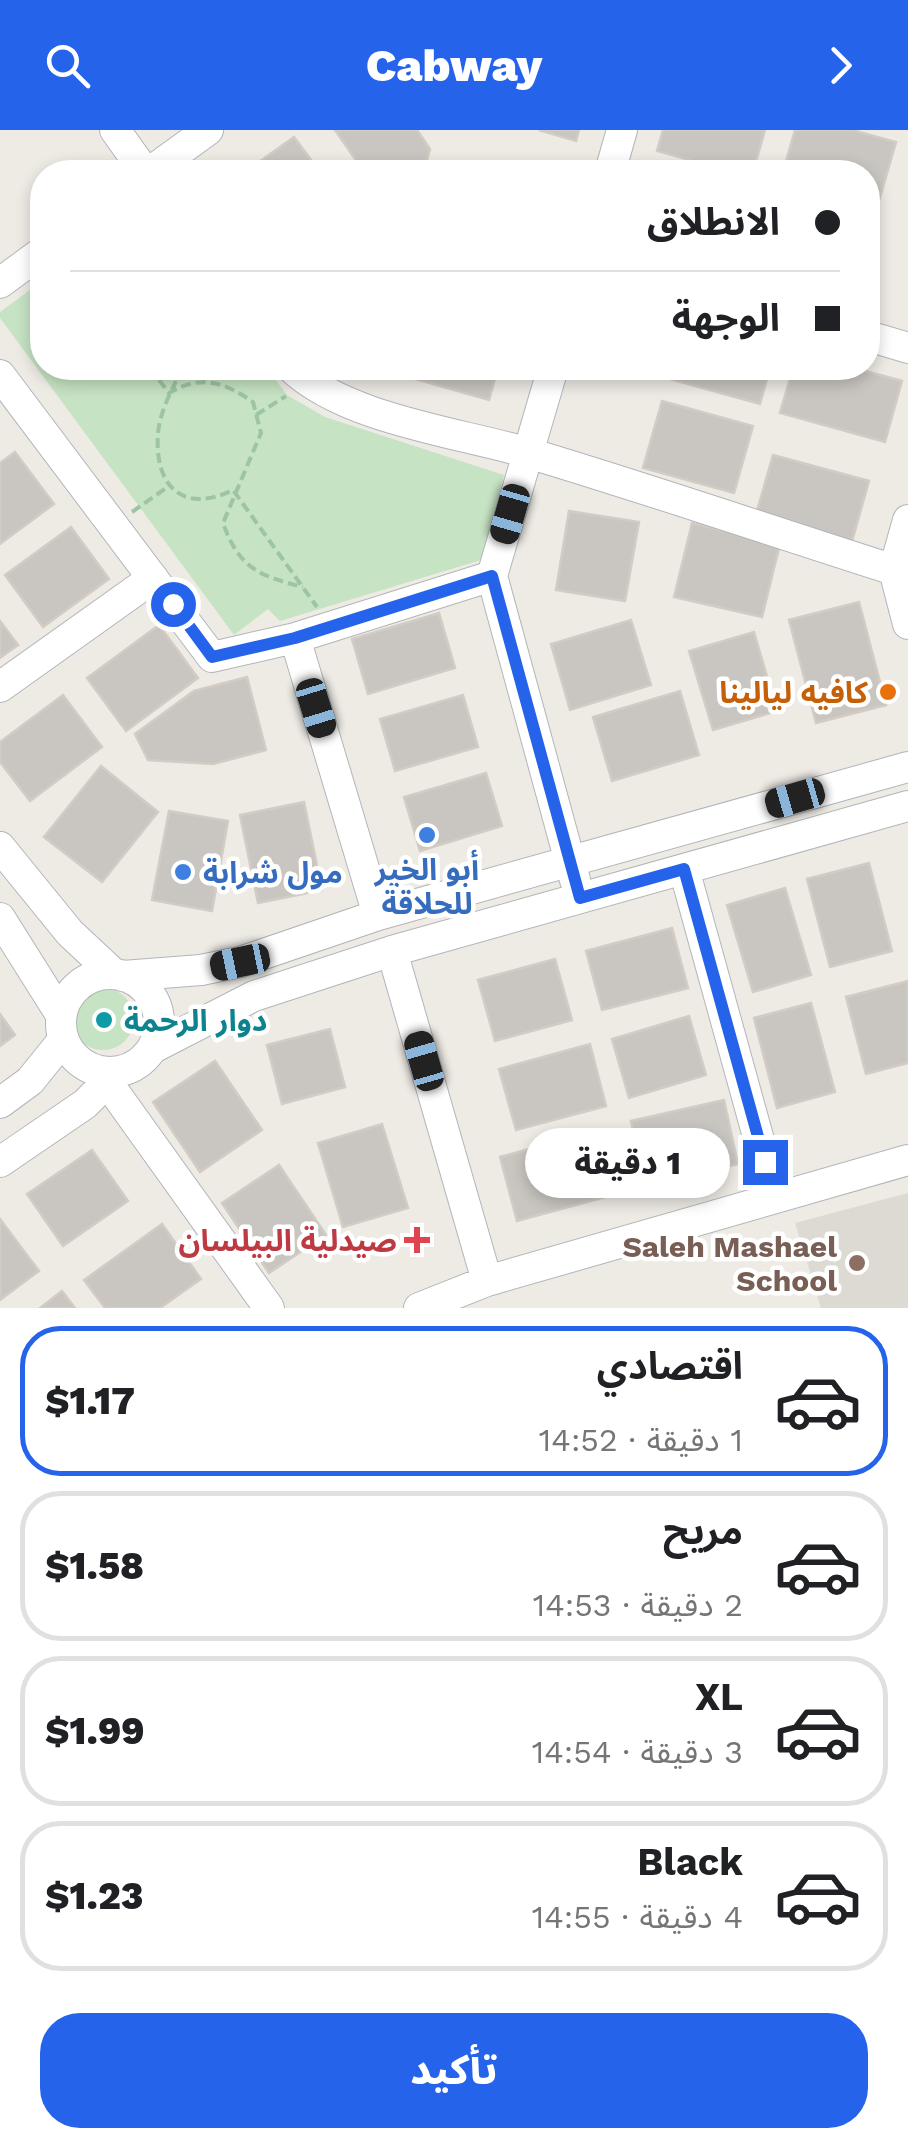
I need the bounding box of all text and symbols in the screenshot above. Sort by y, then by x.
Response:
icon: search [40,38,95,93]
icon: forward [813,38,868,93]
text: Cabway [366,39,542,92]
text: الانطلاق [647,200,780,244]
text: الوجهة [672,296,780,340]
car [487,481,533,547]
route start [151,582,196,627]
car [293,675,339,741]
place label: كافيه ليالينا [719,675,868,710]
marker: كافيه ليالينا [877,681,899,703]
car [762,775,828,821]
marker: أبو الخير للحلاقة [416,824,438,846]
place label: أبو الخير للحلاقة [373,849,479,921]
place label: مول شرابة [203,855,343,890]
marker: مول شرابة [172,861,194,883]
car [208,941,272,983]
place label: دوار الرحمة [124,1003,267,1038]
marker: دوار الرحمة [93,1009,115,1031]
car [401,1028,447,1094]
callout: 1 دقيقة [525,1127,730,1197]
route end [743,1140,788,1185]
text: 1 دقيقة [574,1144,681,1182]
place label: صيدلية البيلسان [178,1223,397,1258]
marker: صيدلية البيلسان [406,1229,428,1251]
place label: Saleh Mashael School [622,1229,837,1298]
marker: Saleh Mashael School [846,1252,868,1274]
text: اقتصادي [597,1344,743,1388]
icon: car [773,1356,863,1446]
text: $1.17 [45,1379,135,1423]
text: 1 دقيقة · 14:52 [539,1421,743,1459]
text: مريح [663,1509,743,1553]
icon: car [773,1521,863,1611]
text: $1.58 [45,1544,144,1588]
text: 2 دقيقة · 14:53 [533,1586,743,1624]
text: XL [695,1675,743,1719]
icon: car [773,1686,863,1776]
text: $1.99 [45,1709,145,1753]
text: 3 دقيقة · 14:54 [532,1733,743,1771]
text: Black [637,1840,743,1884]
icon: car [773,1851,863,1941]
text: $1.23 [45,1874,143,1918]
text: 4 دقيقة · 14:55 [532,1898,743,1936]
button: تأكيد [40,2013,868,2128]

